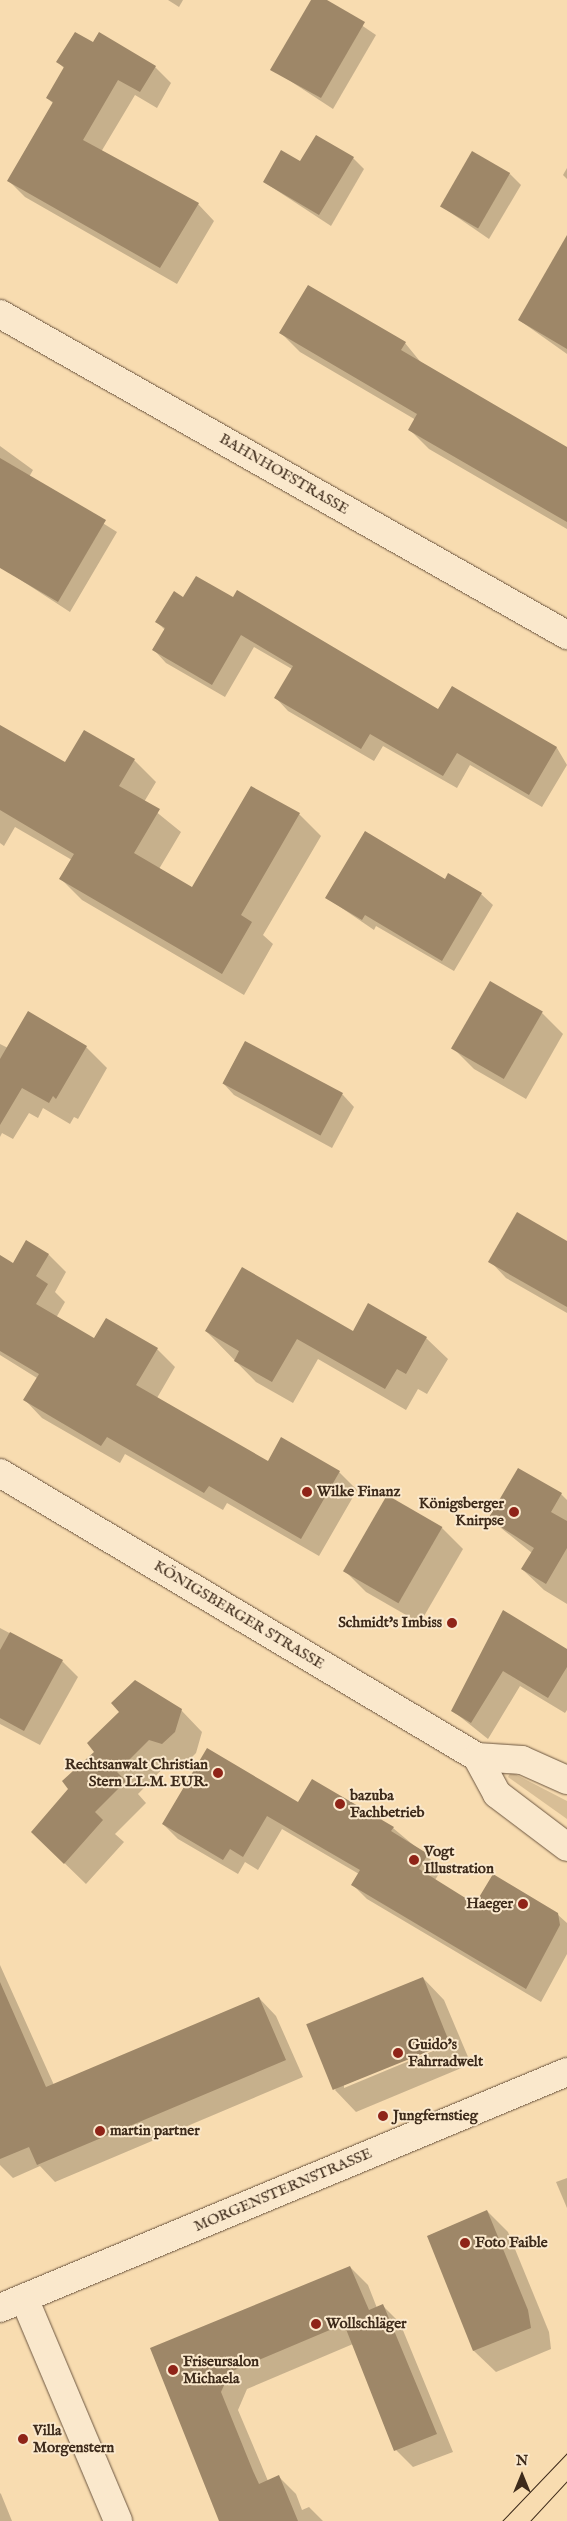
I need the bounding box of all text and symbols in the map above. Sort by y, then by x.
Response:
street label: BAHNHOFSTRASSE [216,430,352,518]
place label: Wilke Finanz [317,1483,400,1501]
marker: Wilke Finanz [301,1486,313,1498]
place label: Königsberger Knirpse [419,1494,504,1529]
marker: Königsberger Knirpse [508,1506,520,1518]
street label: KÖNIGSBERGER STRASSE [150,1557,328,1673]
place label: Schmidt's Imbiss [338,1614,442,1632]
marker: Schmidt's Imbiss [446,1617,458,1629]
place label: Rechtsanwalt Christian Stern LL.M. EUR. [65,1755,208,1790]
marker: Rechtsanwalt Christian Stern LL.M. EUR. [212,1767,224,1779]
place label: bazuba Fachbetrieb [350,1786,425,1821]
marker: bazuba Fachbetrieb [334,1798,346,1810]
place label: Vogt Illustration [424,1842,494,1877]
marker: Vogt Illustration [408,1854,420,1866]
place label: Haeger [466,1895,513,1913]
marker: Haeger [517,1898,529,1910]
place label: Guido's Fahrradwelt [408,2035,483,2070]
marker: Guido's Fahrradwelt [392,2047,404,2059]
place label: Jungfernstieg [393,2107,478,2125]
marker: Jungfernstieg [377,2110,389,2122]
place label: martin partner [110,2122,200,2140]
marker: martin partner [94,2125,106,2137]
street label: MORGENSTERNSTRASSE [191,2144,375,2236]
place label: Foto Faible [475,2234,548,2252]
marker: Foto Faible [459,2237,471,2249]
place label: Wollschläger [326,2315,407,2333]
marker: Wollschläger [310,2318,322,2330]
place label: Friseursalon Michaela [183,2352,259,2387]
marker: Friseursalon Michaela [167,2364,179,2376]
place label: Villa Morgenstern [33,2421,114,2456]
marker: Villa Morgenstern [17,2433,29,2445]
north arrow [497,2451,547,2501]
text: N [516,2452,528,2470]

